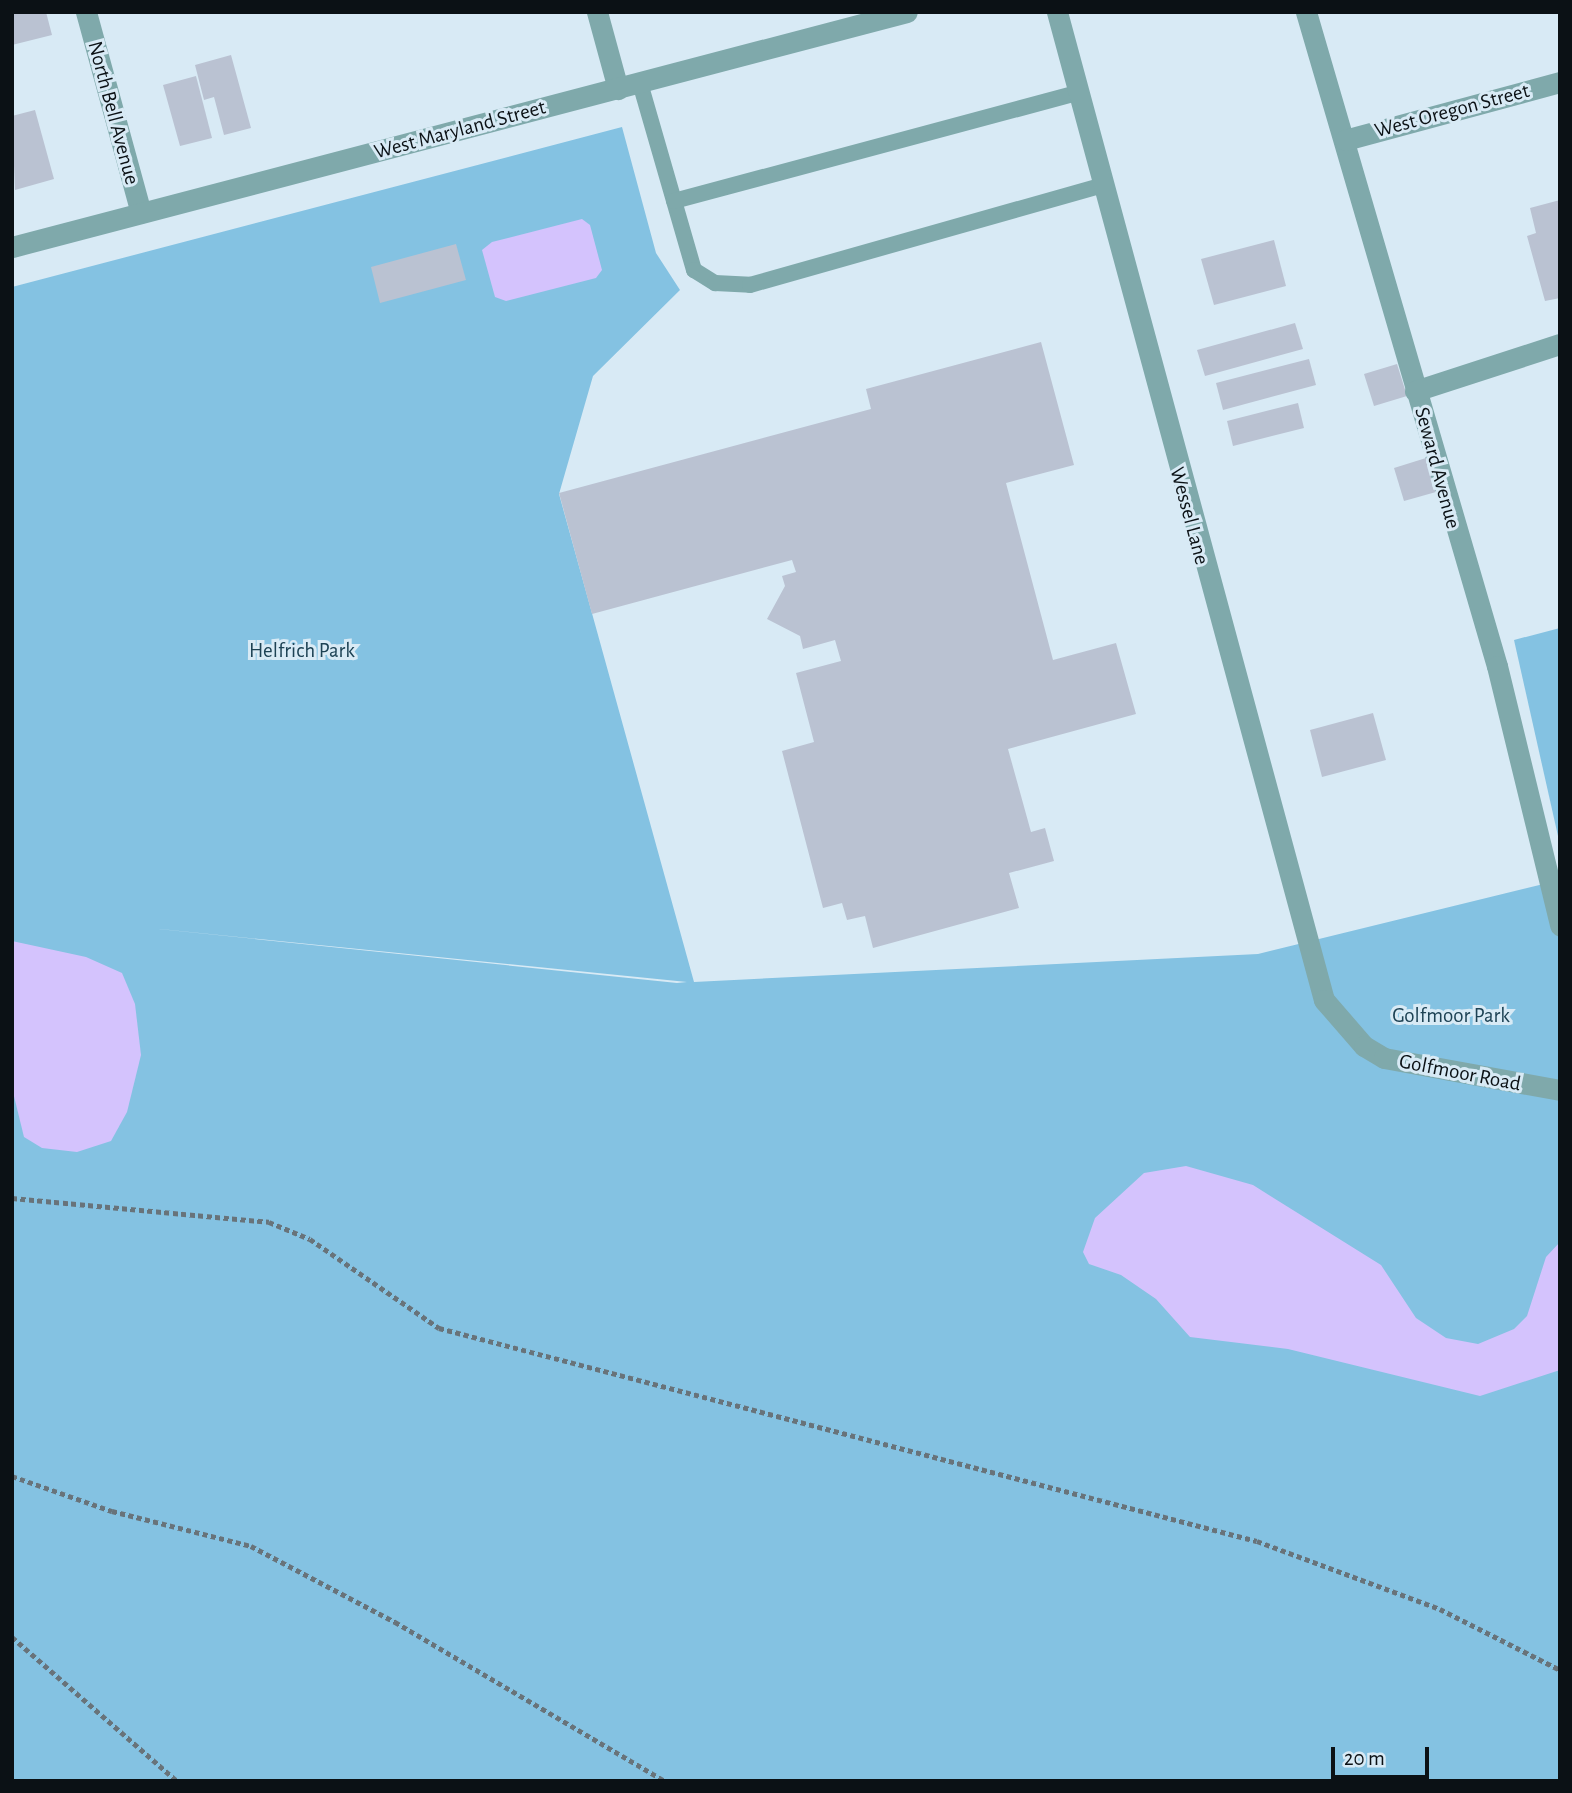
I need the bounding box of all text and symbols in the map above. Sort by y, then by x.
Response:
street label: North Bell Avenue [82,38,144,188]
street label: West Oregon Street [1372,78,1532,144]
street label: West Maryland Street [371,95,549,165]
street label: Seward Avenue [1409,404,1465,532]
street label: Wessel Lane [1164,464,1214,568]
park label: Helfrich Park [249,638,355,664]
park label: Golfmoor Park [1392,1003,1510,1029]
street label: Golfmoor Road [1397,1049,1523,1097]
scale bar [1334,1734,1432,1778]
text: 20 m [1344,1748,1385,1769]

